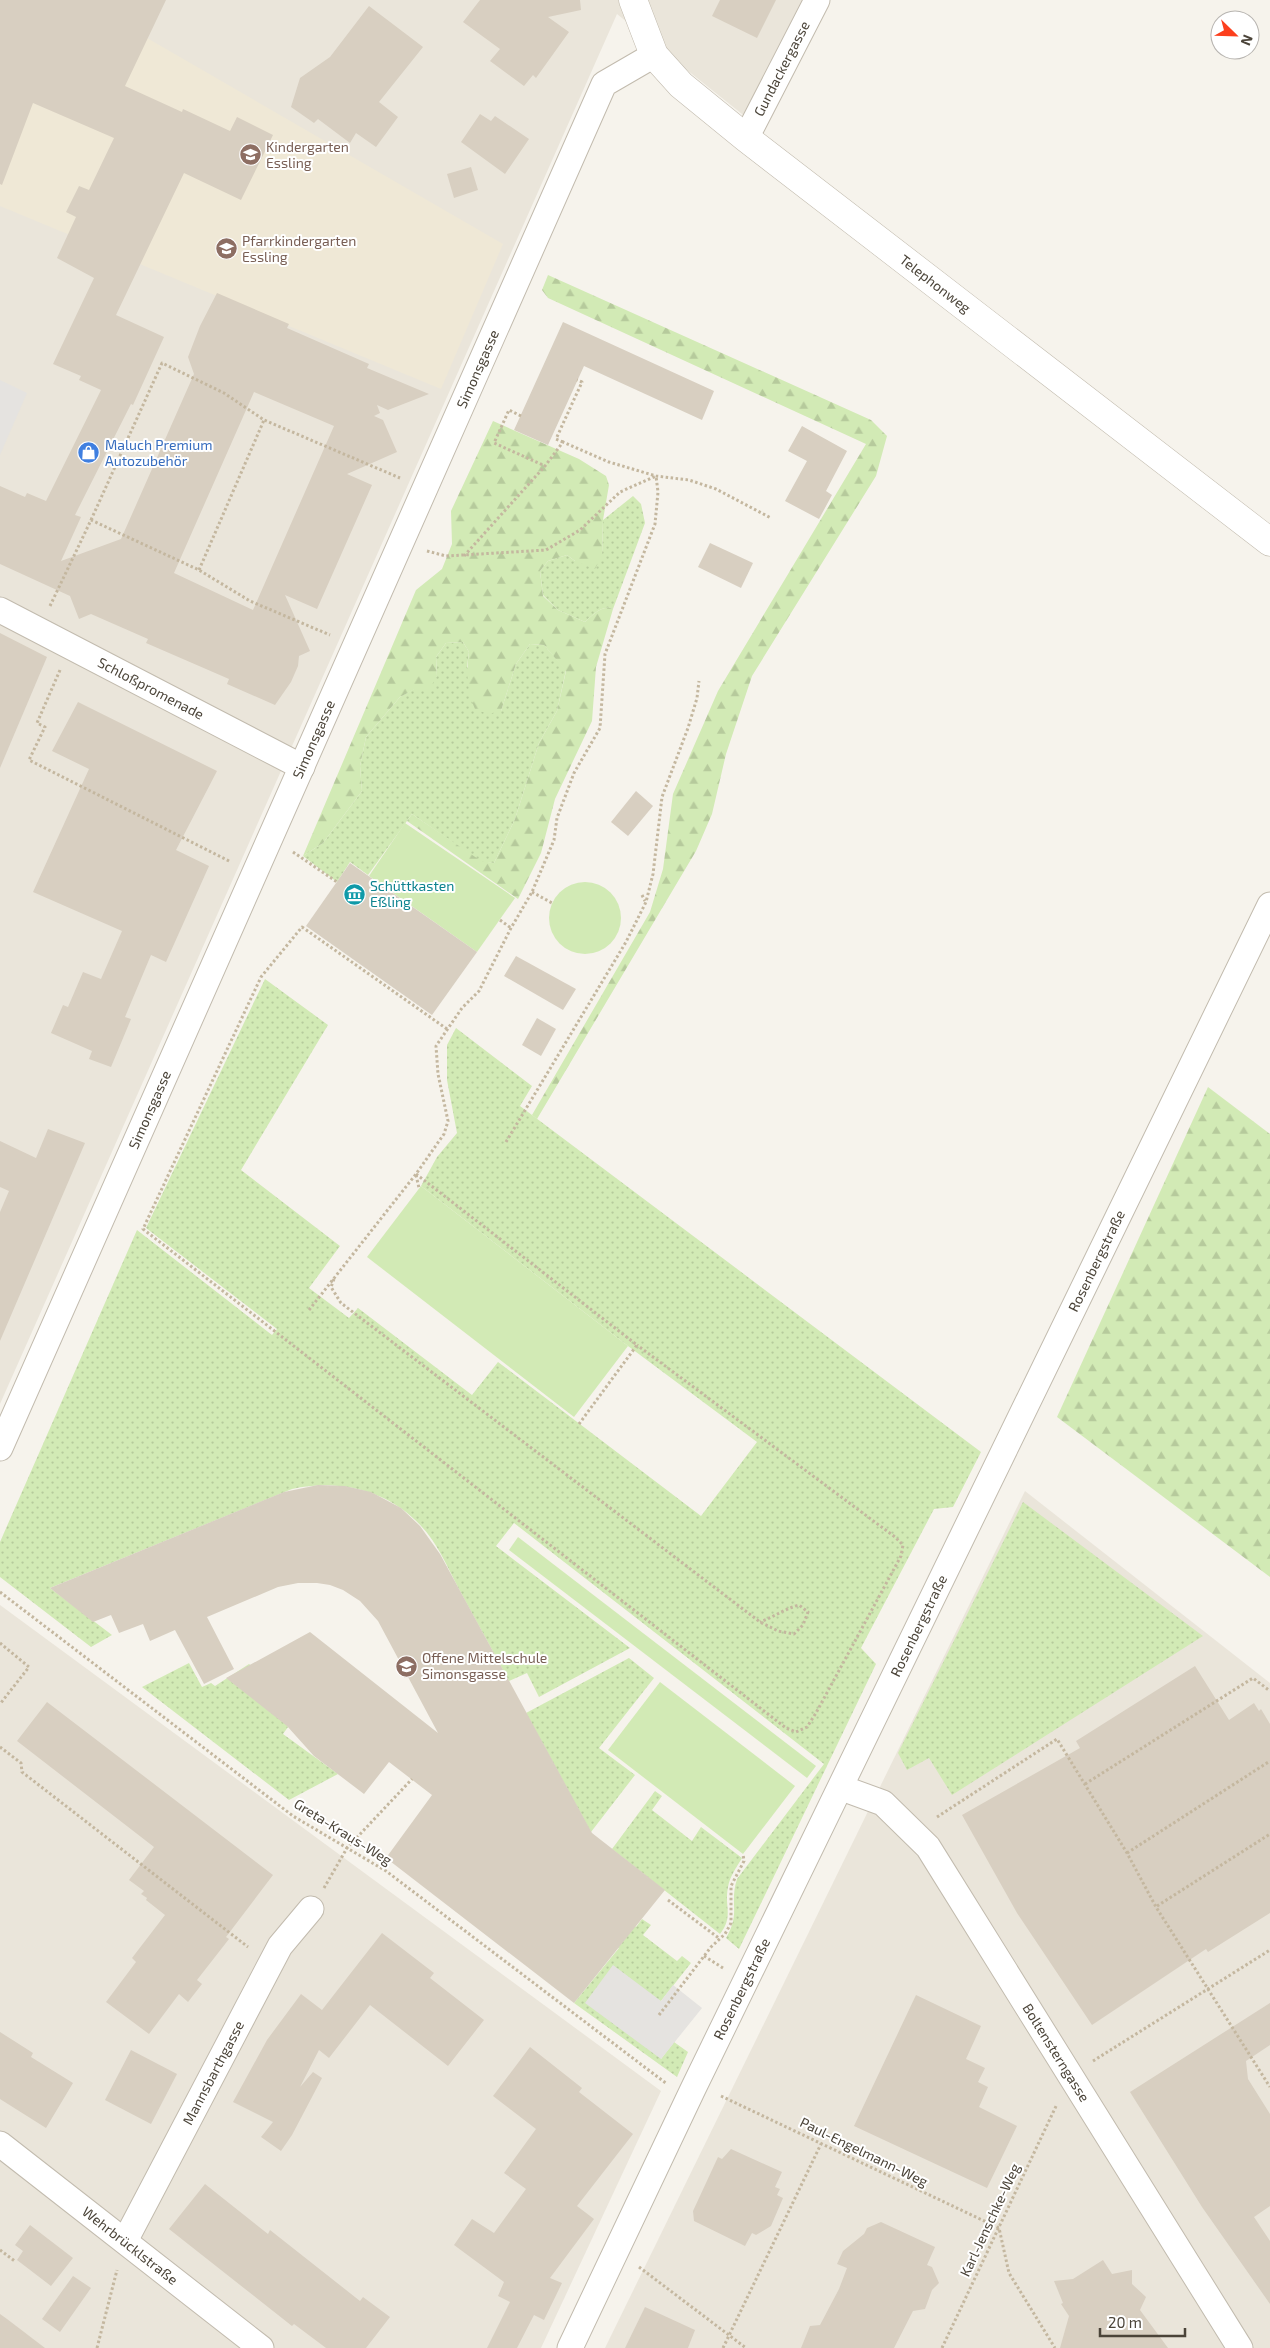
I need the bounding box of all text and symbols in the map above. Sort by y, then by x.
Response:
north arrow [1210,10,1260,60]
street label: Gundackergasse [750,18,813,119]
text: N [1238,32,1257,48]
place label: Kindergarten Essling [266,138,349,171]
school or university icon: Kindergarten Essling [238,143,262,167]
place label: Pfarrkindergarten Essling [242,232,356,265]
school or university icon: Pfarrkindergarten Essling [214,237,238,261]
street label: Telephonweg [897,251,975,316]
street label: Simonsgasse [453,327,502,411]
place label: Maluch Premium Autozubehör [105,436,212,469]
shop icon: Maluch Premium Autozubehör [77,441,101,465]
street label: Schloßpromenade [95,653,207,723]
street label: Simonsgasse [289,697,338,781]
place label: Schüttkasten Eßling [370,877,454,910]
museum icon: Schüttkasten Eßling [342,882,366,906]
street label: Simonsgasse [125,1068,174,1151]
street label: Rosenbergstraße [1064,1207,1128,1314]
street label: Rosenbergstraße [886,1572,950,1679]
place label: Offene Mittelschule Simonsgasse [422,1649,547,1682]
school or university icon: Offene Mittelschule Simonsgasse [394,1654,418,1678]
street label: Greta-Kraus-Weg [291,1795,396,1869]
street label: Rosenbergstraße [709,1935,773,2042]
street label: Boltensterngasse [1020,2000,1094,2105]
street label: Mannsbarthgasse [179,2018,247,2128]
street label: Paul-Engelmann-Weg [798,2113,931,2190]
street label: Karl-Jenschke-Weg [956,2160,1023,2279]
street label: Wehrbrücklstraße [79,2203,182,2288]
scale bar [1100,2306,1185,2338]
text: 20 m [1108,2313,1142,2331]

